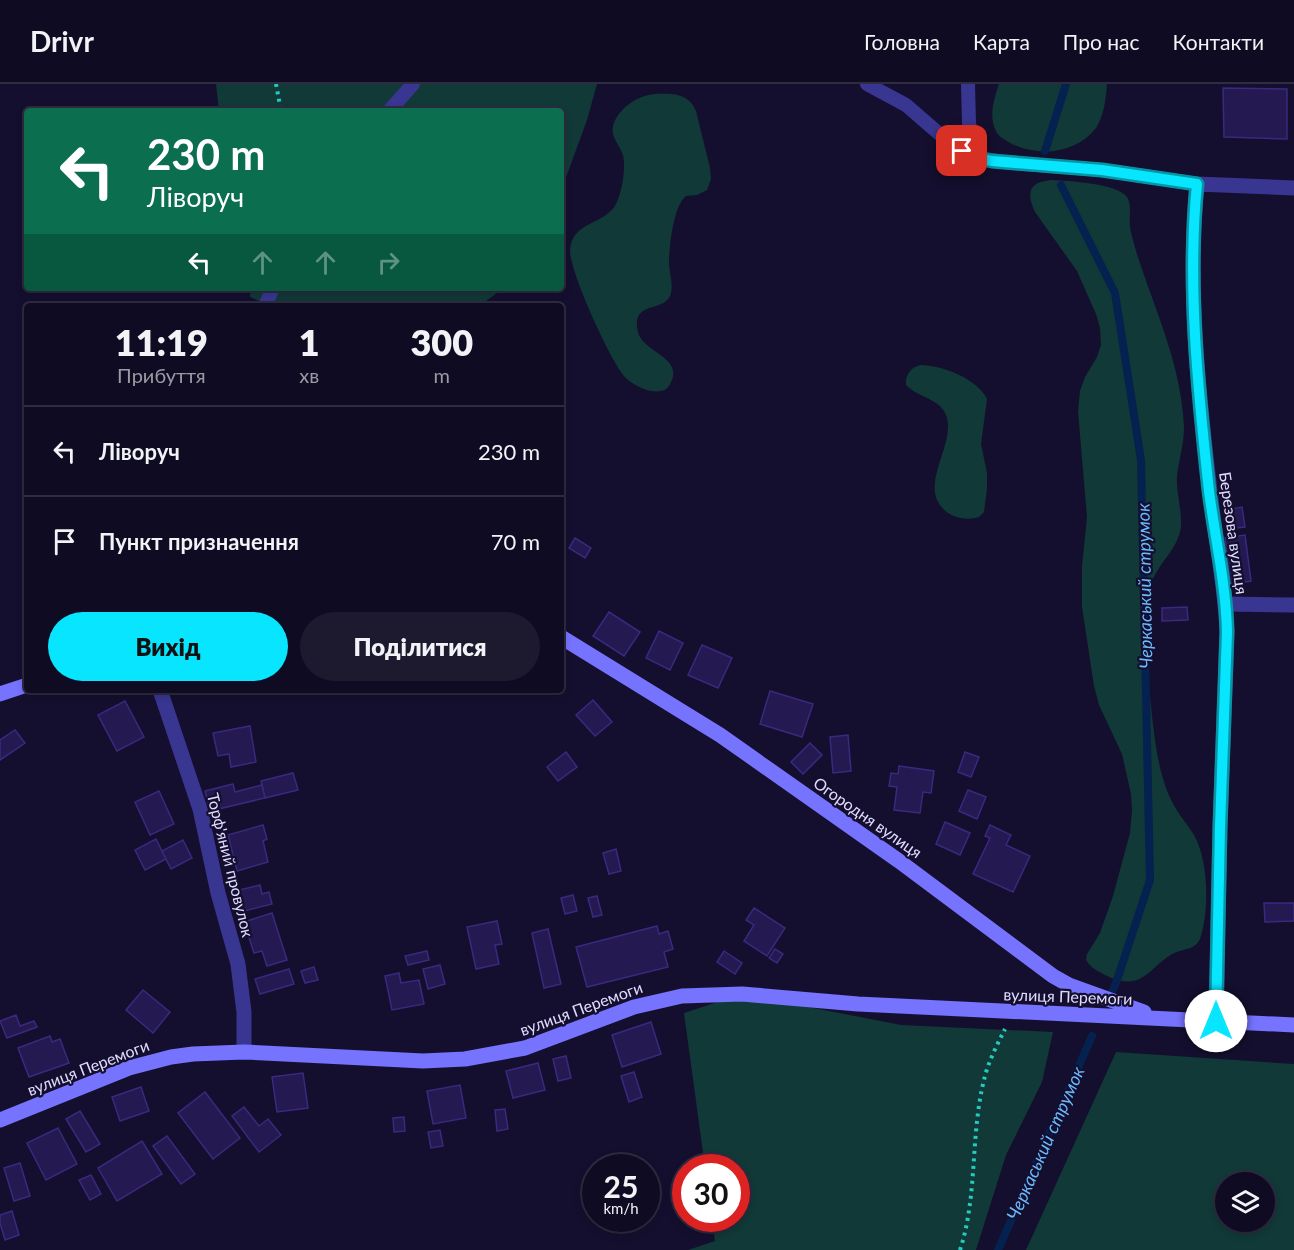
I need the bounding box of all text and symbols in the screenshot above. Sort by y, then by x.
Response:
text: Drivr [30,24,94,58]
text: Головна [864,29,940,54]
text: Карта [973,29,1030,54]
text: Про нас [1063,29,1139,54]
text: Контакти [1172,29,1264,54]
pin [936,125,987,176]
text: 230 m [147,129,265,179]
icon: left [48,132,126,210]
icon: arrive [945,134,978,167]
text: Ліворуч [147,180,244,213]
icon: left [183,246,216,279]
icon: ahead [246,246,279,279]
icon: ahead [309,246,342,279]
icon: right [372,246,405,279]
text: 11:19 [115,320,208,364]
text: 1 [299,320,320,364]
text: 300 [410,320,473,364]
text: Прибуття [117,363,206,387]
text: хв [299,363,319,387]
text: m [434,363,450,387]
icon: left [48,435,81,468]
text: Ліворуч [99,438,180,465]
text: 230 m [478,438,540,465]
street label: Березова вулиця [1216,471,1252,595]
water label: Черкаський струмок [1132,503,1156,669]
icon: arrive [48,525,81,558]
text: Пункт призначення [99,528,299,555]
text: 70 m [491,528,540,555]
button: Вихід [48,612,288,681]
button: Поділитися [300,612,540,681]
street label: Огородня вулиця [810,773,926,861]
street label: Торф'яний провулок [204,791,258,940]
street label: вулиця Перемоги [517,977,645,1039]
street label: вулиця Перемоги [1003,984,1133,1008]
position arrow [1184,989,1248,1053]
street label: вулиця Перемоги [24,1035,152,1099]
water label: Черкаський струмок [1001,1063,1089,1223]
speed limit sign: 30 [672,1154,750,1232]
text: 25 [604,1168,638,1204]
map controls [1215,1172,1275,1232]
button: layers [1215,1172,1275,1232]
text: km/h [603,1199,639,1217]

